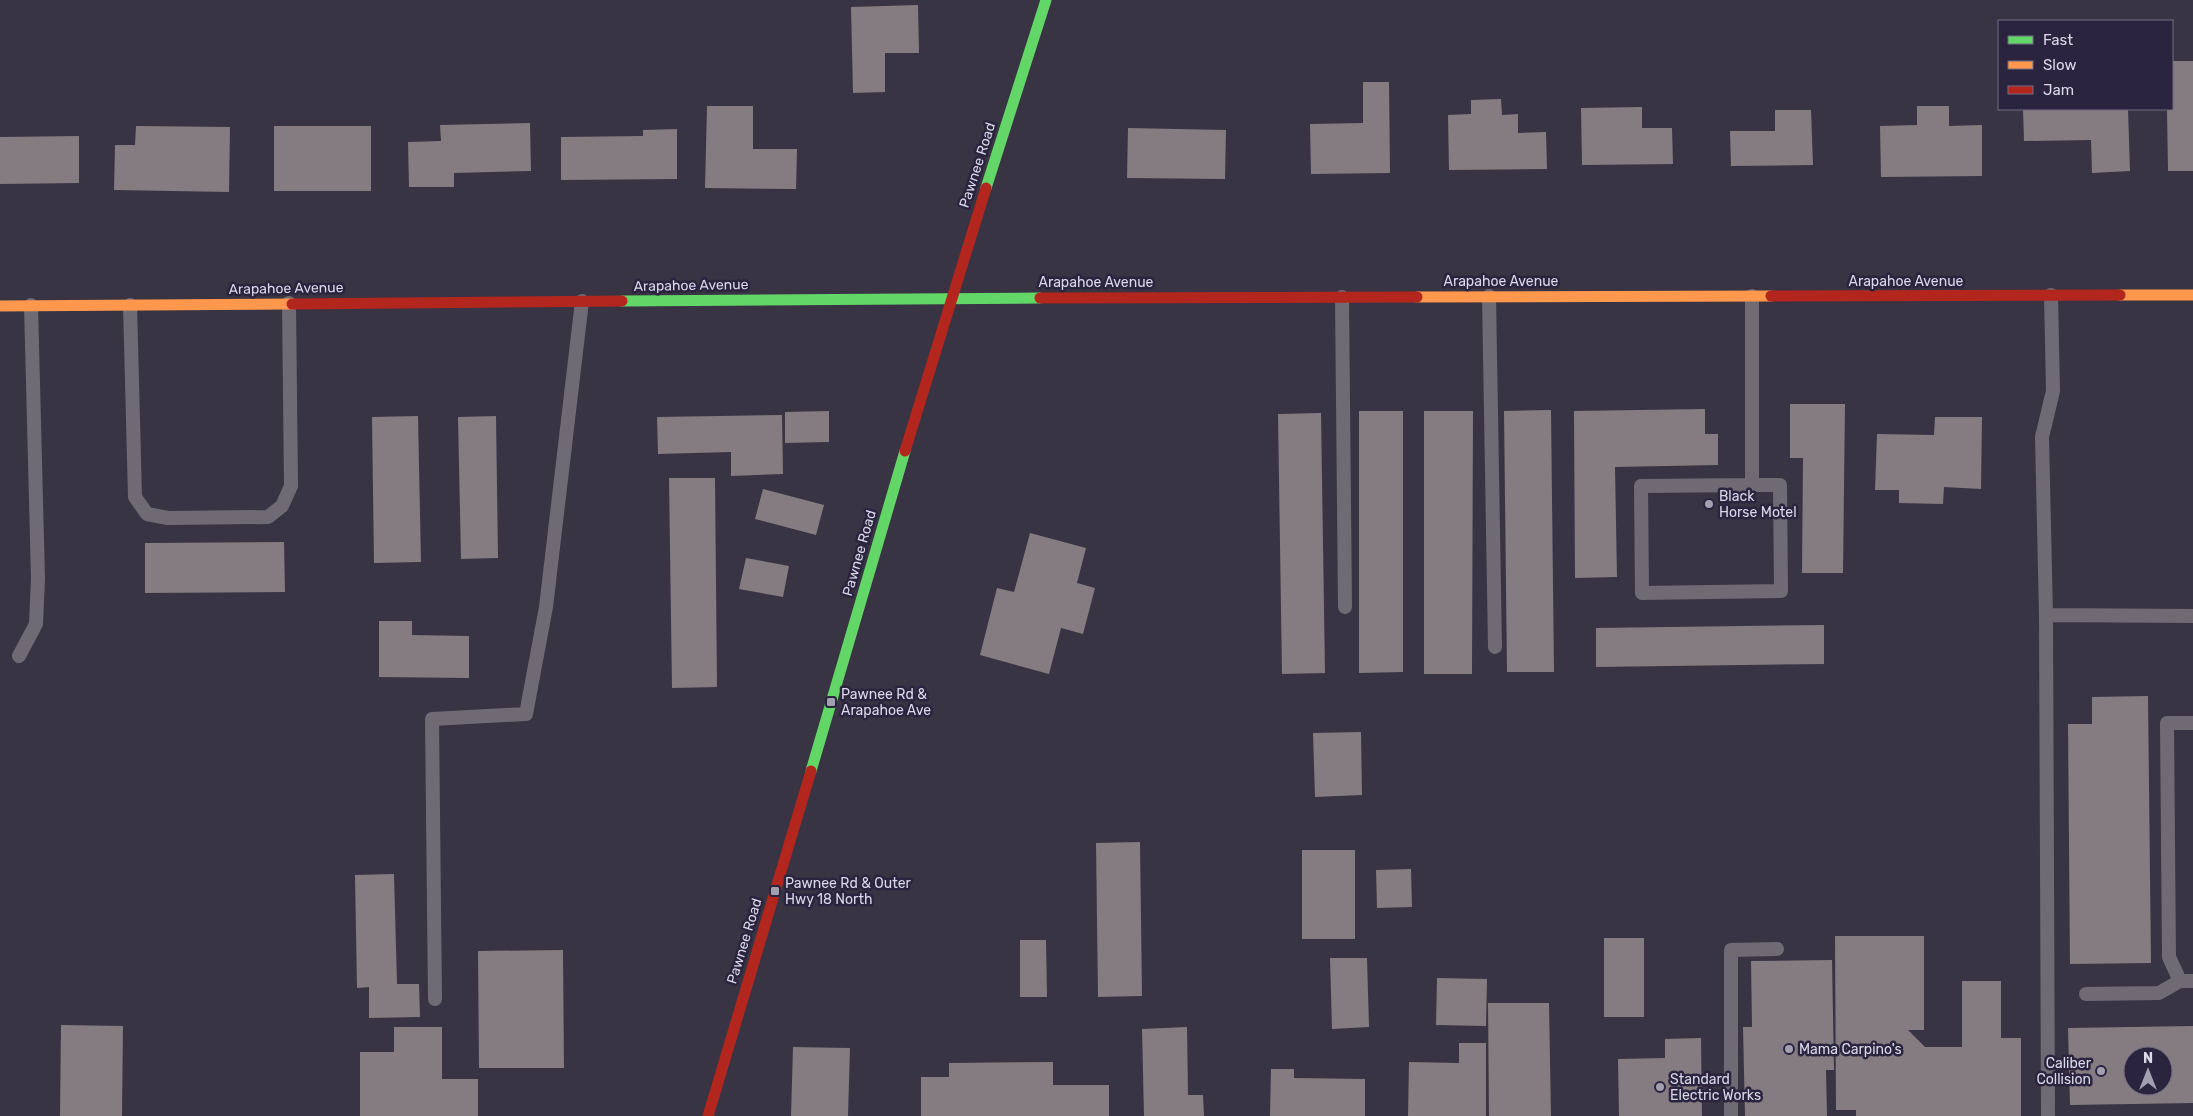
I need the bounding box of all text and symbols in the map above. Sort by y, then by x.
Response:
legend [1998,20,2173,110]
text: Fast [2043,31,2073,49]
text: Slow [2043,56,2076,74]
text: Jam [2043,81,2074,99]
street label: Pawnee Road [956,120,999,210]
street label: Arapahoe Avenue [1444,273,1559,290]
street label: Arapahoe Avenue [1849,273,1964,290]
street label: Arapahoe Avenue [1039,274,1154,291]
street label: Arapahoe Avenue [633,276,749,295]
street label: Arapahoe Avenue [228,279,344,298]
place label: Black Horse Motel [1719,488,1797,521]
marker: Black Horse Motel [1703,498,1715,510]
street label: Pawnee Road [839,508,880,598]
place label: Pawnee Rd & Arapahoe Ave [841,686,931,719]
marker: Pawnee Rd & Arapahoe Ave [825,696,837,708]
place label: Pawnee Rd & Outer Hwy 18 North [785,875,912,908]
marker: Pawnee Rd & Outer Hwy 18 North [769,885,781,897]
street label: Pawnee Road [723,896,766,986]
place label: Mama Carpino's [1799,1041,1902,1058]
marker: Mama Carpino's [1783,1043,1795,1055]
north arrow [2123,1046,2173,1096]
text: N [2143,1050,2153,1067]
place label: Caliber Collision [2036,1055,2092,1088]
marker: Caliber Collision [2095,1065,2107,1077]
place label: Standard Electric Works [1670,1071,1761,1104]
marker: Standard Electric Works [1654,1081,1666,1093]

